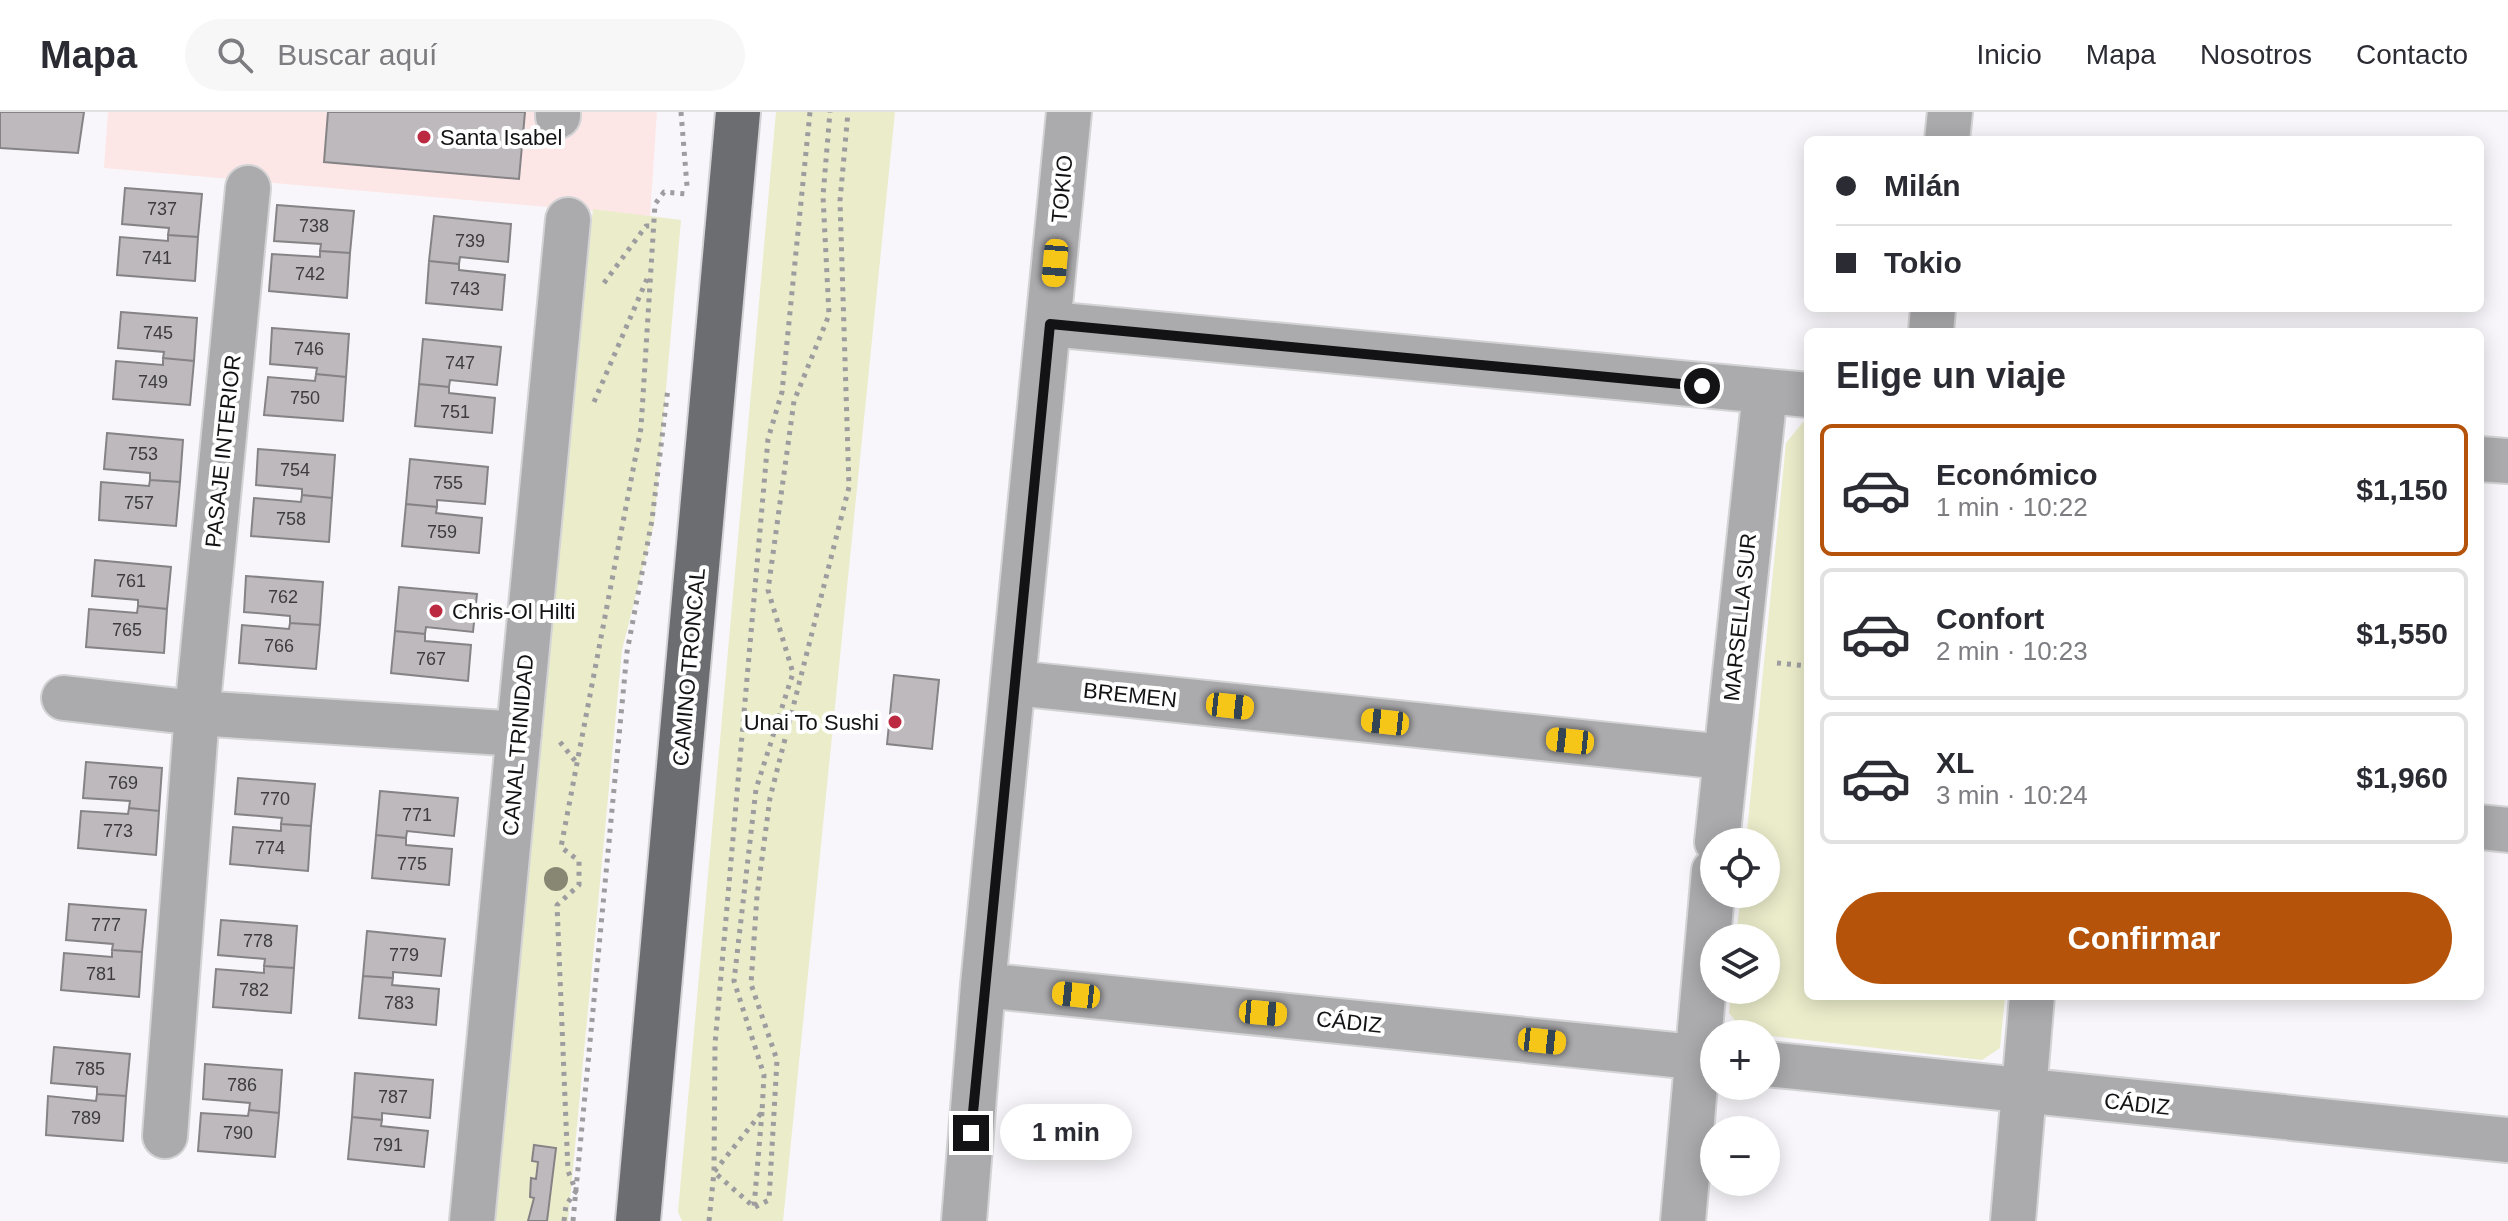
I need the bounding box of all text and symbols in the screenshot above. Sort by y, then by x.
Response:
search box [185,19,745,91]
icon: search [213,33,257,77]
text: Mapa [40,34,137,76]
text: Buscar aquí [277,38,437,71]
text: Inicio [1976,39,2042,70]
text: Mapa [2086,39,2156,70]
text: Nosotros [2200,39,2312,70]
text: Contacto [2356,39,2468,70]
place label: Santa Isabel [440,125,562,150]
marker: Santa Isabel [415,128,433,146]
street label: TOKIO [1047,154,1077,224]
text: Milán [1884,169,1961,202]
house number: 737 [147,199,177,219]
house number: 738 [299,216,329,236]
house number: 739 [455,231,485,251]
car [1041,238,1069,288]
text: Tokio [1884,246,1962,279]
house number: 741 [142,248,172,268]
house number: 742 [295,264,325,284]
house number: 743 [450,279,480,299]
house number: 745 [143,323,173,343]
house number: 746 [294,339,324,359]
street label: PASAJE INTERIOR [200,353,246,549]
house number: 747 [445,353,475,373]
text: Elige un viaje [1836,355,2066,396]
route start [1684,368,1720,404]
house number: 749 [138,372,168,392]
house number: 750 [290,388,320,408]
house number: 751 [440,402,470,422]
house number: 753 [128,444,158,464]
icon: car [1840,454,1912,526]
text: Económico [1936,458,2098,491]
house number: 754 [280,460,310,480]
house number: 755 [433,473,463,493]
text: $1,150 [2356,473,2448,506]
text: 1 min · 10:22 [1936,492,2088,522]
house number: 757 [124,493,154,513]
house number: 758 [276,509,306,529]
house number: 759 [427,522,457,542]
street label: MARSELLA SUR [1719,532,1761,702]
street label: CAMINO TRONCAL [668,567,710,767]
house number: 761 [116,571,146,591]
house number: 762 [268,587,298,607]
icon: car [1840,598,1912,670]
place label: Chris-Ol Hilti [452,599,575,624]
marker: Chris-Ol Hilti [427,602,445,620]
text: Confort [1936,602,2044,635]
text: $1,550 [2356,617,2448,650]
house number: 765 [112,620,142,640]
house number: 766 [264,636,294,656]
text: 2 min · 10:23 [1936,636,2088,666]
house number: 767 [416,649,446,669]
street label: CANAL TRINIDAD [498,653,538,837]
street label: BREMEN [1082,678,1178,712]
car [1205,692,1255,720]
car [1360,708,1410,736]
place label: Unai To Sushi [744,710,879,735]
marker: Unai To Sushi [886,713,904,731]
car [1545,727,1595,755]
icon: car [1840,742,1912,814]
text: XL [1936,746,1974,779]
text: $1,960 [2356,761,2448,794]
house number: 769 [108,773,138,793]
text: 3 min · 10:24 [1936,780,2088,810]
house number: 770 [260,789,290,809]
house number: 771 [402,805,432,825]
house number: 773 [103,821,133,841]
map controls [1700,828,1780,1196]
button: locate [1700,828,1780,908]
house number: 774 [255,838,285,858]
house number: 775 [397,854,427,874]
button: Confirmar [1836,892,2452,984]
house number: 777 [91,915,121,935]
button: layers [1700,924,1780,1004]
house number: 778 [243,931,273,951]
house number: 779 [389,945,419,965]
house number: 781 [86,964,116,984]
house number: 782 [239,980,269,1000]
car [1051,981,1101,1009]
house number: 783 [384,993,414,1013]
car [1238,999,1288,1027]
street label: CÁDIZ [1315,1006,1383,1038]
button: + [1700,1020,1780,1100]
car [1517,1027,1567,1055]
house number: 785 [75,1059,105,1079]
house number: 786 [227,1075,257,1095]
house number: 787 [378,1087,408,1107]
street label: CÁDIZ [2103,1088,2171,1120]
callout: 1 min [999,1105,1131,1161]
house number: 789 [71,1108,101,1128]
route end [953,1115,989,1151]
button: − [1700,1116,1780,1196]
text: 1 min [1032,1117,1100,1147]
house number: 790 [223,1123,253,1143]
house number: 791 [373,1135,403,1155]

